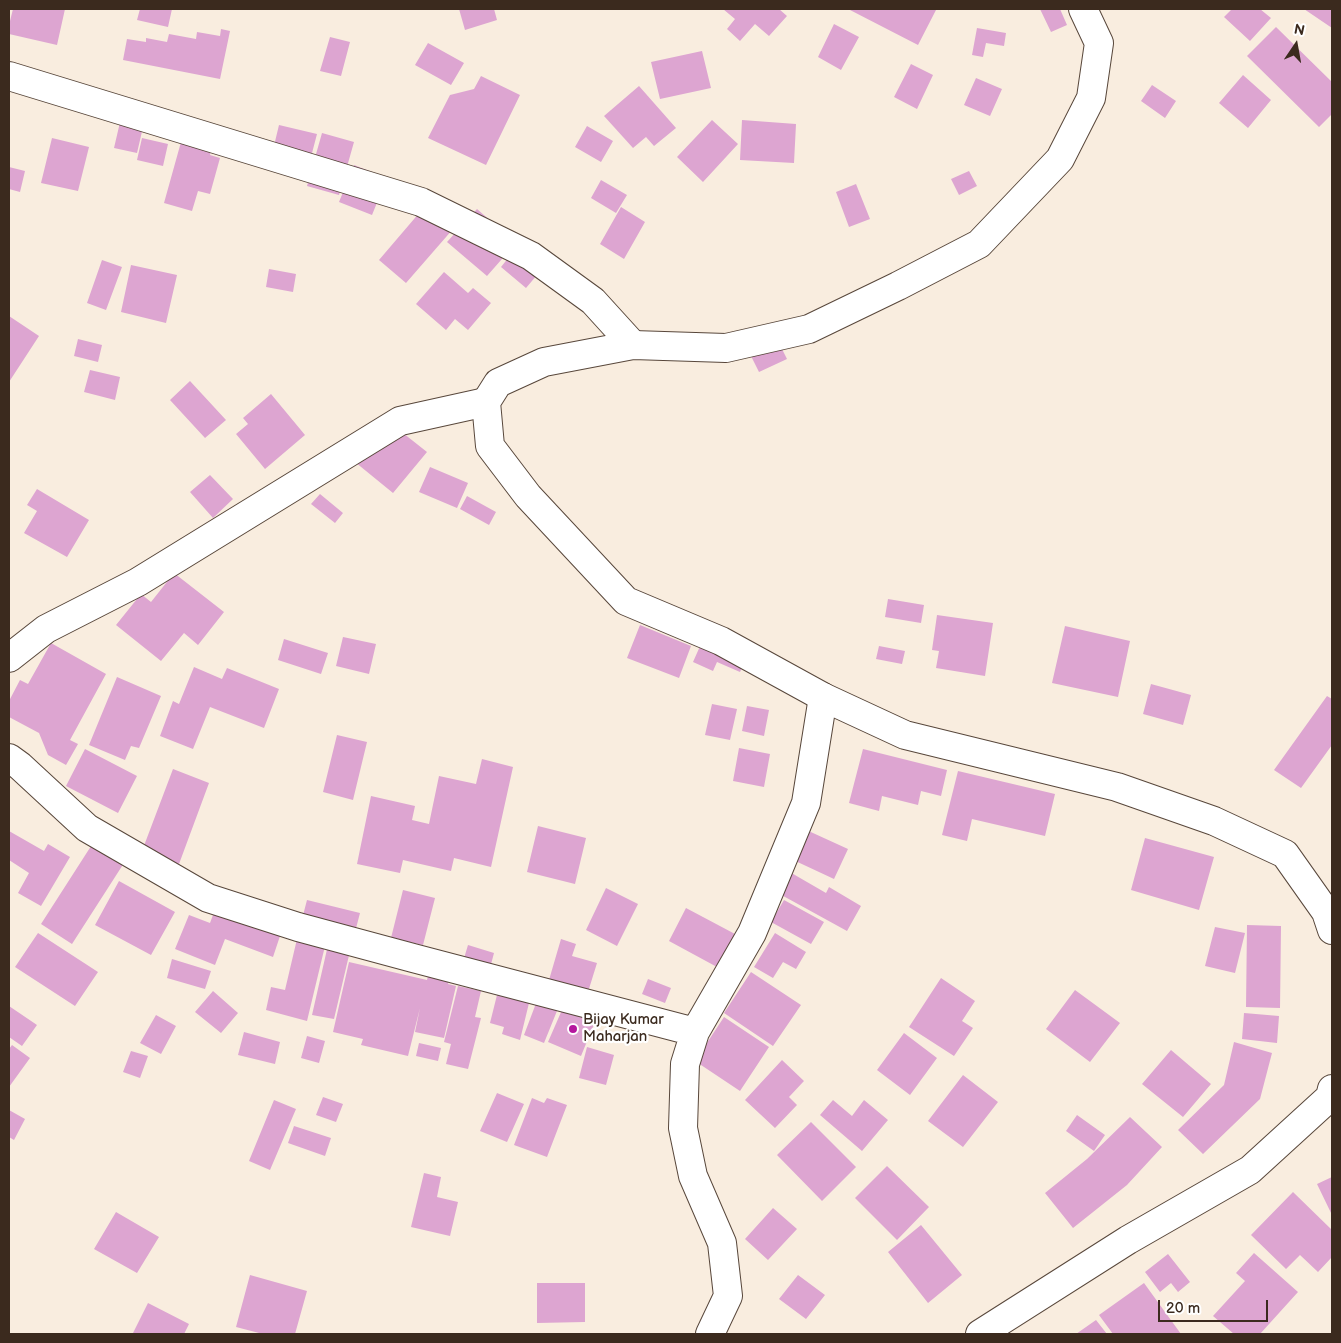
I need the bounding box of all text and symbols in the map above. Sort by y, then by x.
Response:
north arrow [1271,20,1321,70]
text: N [1292,20,1306,39]
place label: Bijay Kumar Maharjan [583,1011,664,1046]
marker: Bijay Kumar Maharjan [567,1023,579,1035]
scale bar [1161,1290,1271,1322]
text: 20 m [1166,1299,1200,1318]

